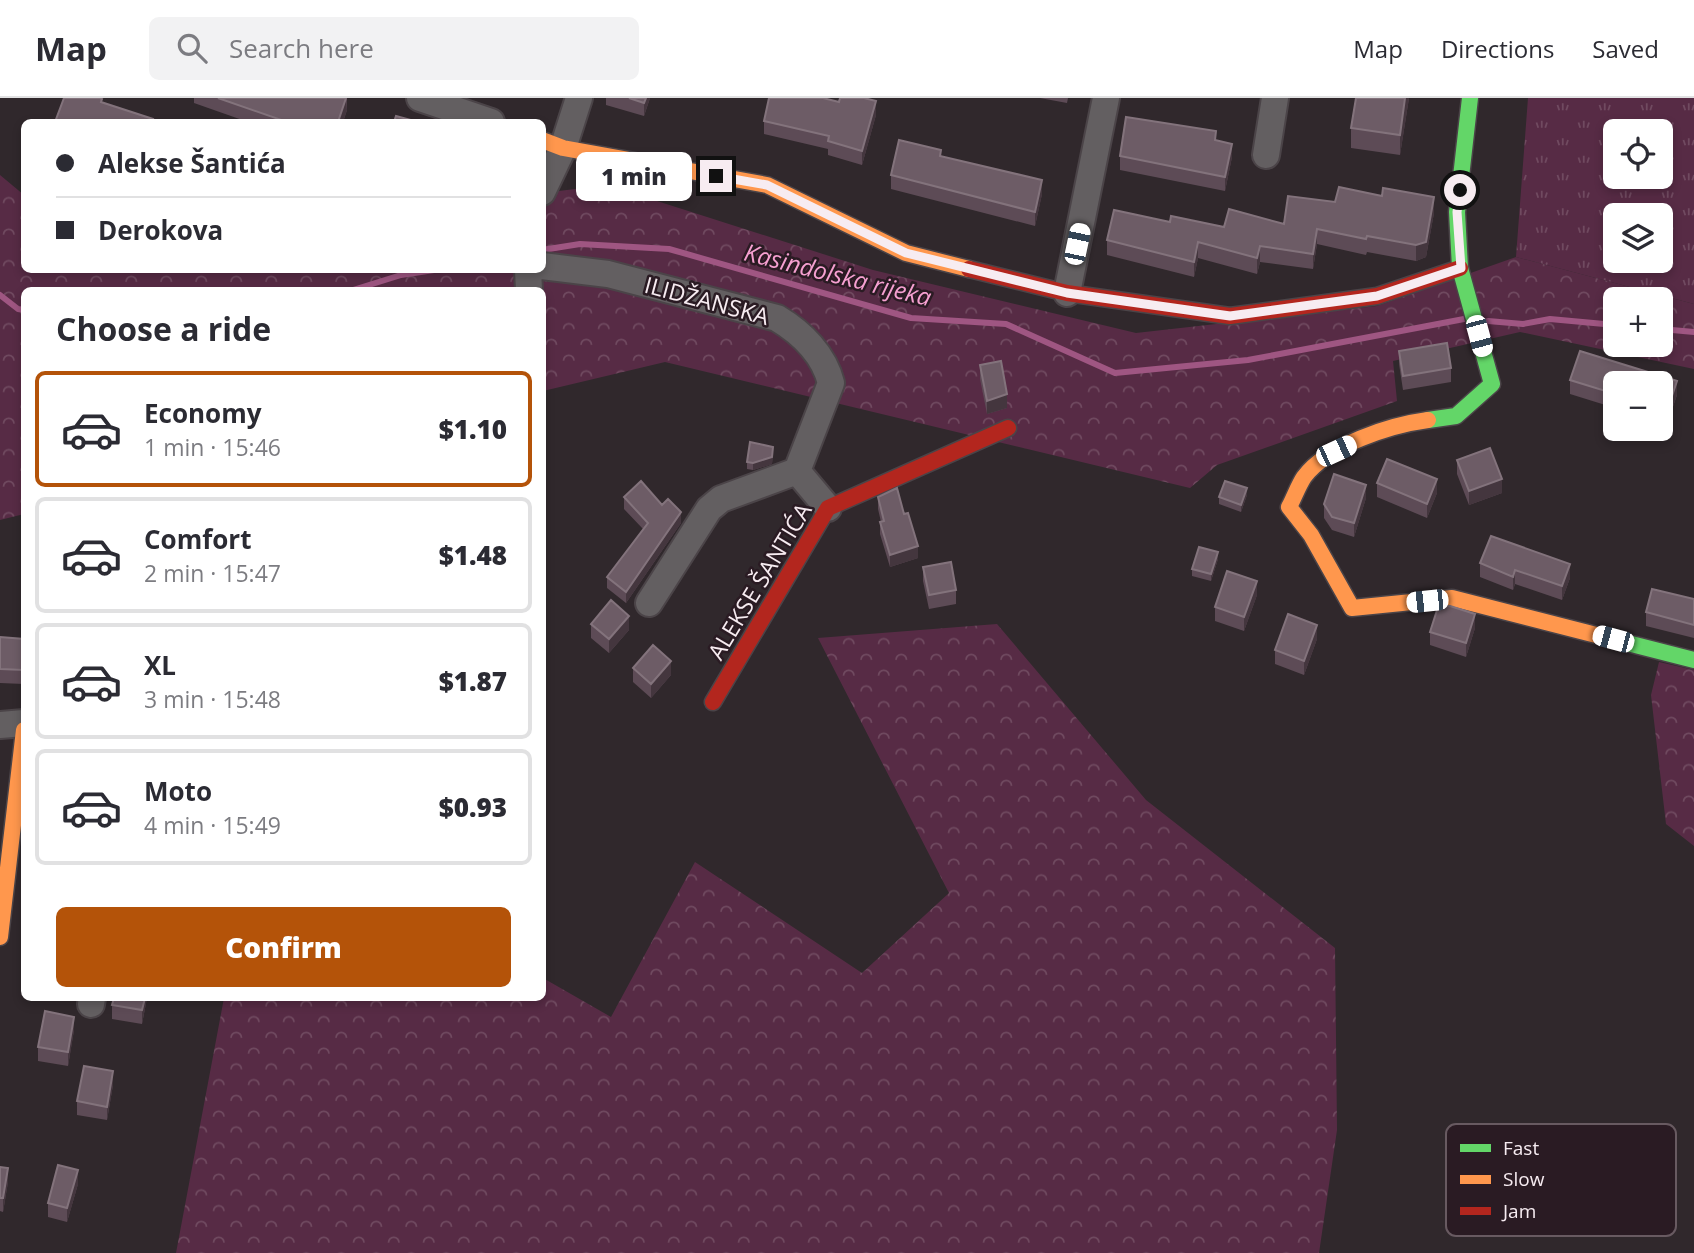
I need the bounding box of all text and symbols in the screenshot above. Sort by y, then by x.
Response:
search box [149,17,639,80]
text: Map [35,26,107,71]
icon: search [173,29,211,67]
text: Search here [229,30,374,66]
text: Map [1353,32,1403,65]
text: Directions [1441,32,1554,65]
text: Saved [1592,32,1659,65]
map controls [1603,119,1673,441]
button: locate [1603,119,1673,189]
text: Alekse Šantića [98,145,286,181]
callout: 1 min [576,152,692,200]
text: 1 min [601,160,667,192]
route end [700,160,732,192]
route start [1444,174,1476,206]
button: layers [1603,203,1673,273]
text: Derokova [98,212,223,248]
car [1063,221,1092,267]
water label: Kasindolska rijeka [741,235,935,313]
street label: ILIDŽANSKA [641,268,773,332]
button: + [1603,287,1673,357]
text: Choose a ride [56,307,271,350]
car [1464,313,1495,359]
button: − [1603,371,1673,441]
text: Economy [144,395,262,431]
icon: car [60,398,123,461]
text: $1.10 [439,411,507,447]
text: 1 min · 15:46 [144,431,281,463]
car [1313,433,1360,469]
street label: ALEKSE ŠANTIĆA [700,496,819,665]
text: Comfort [144,521,251,557]
icon: car [60,524,123,587]
text: $1.48 [439,537,507,573]
text: 2 min · 15:47 [144,557,281,589]
car [1406,588,1449,614]
car [1590,623,1637,655]
text: XL [144,647,176,683]
icon: car [60,650,123,713]
text: $1.87 [439,663,507,699]
text: 3 min · 15:48 [144,683,281,715]
text: Moto [144,773,212,809]
icon: car [60,776,123,839]
text: $0.93 [439,789,507,825]
text: 4 min · 15:49 [144,809,281,841]
button: Confirm [56,907,511,987]
legend [1446,1124,1676,1236]
text: Fast [1503,1135,1539,1161]
text: Slow [1503,1166,1545,1192]
text: Jam [1501,1198,1536,1224]

